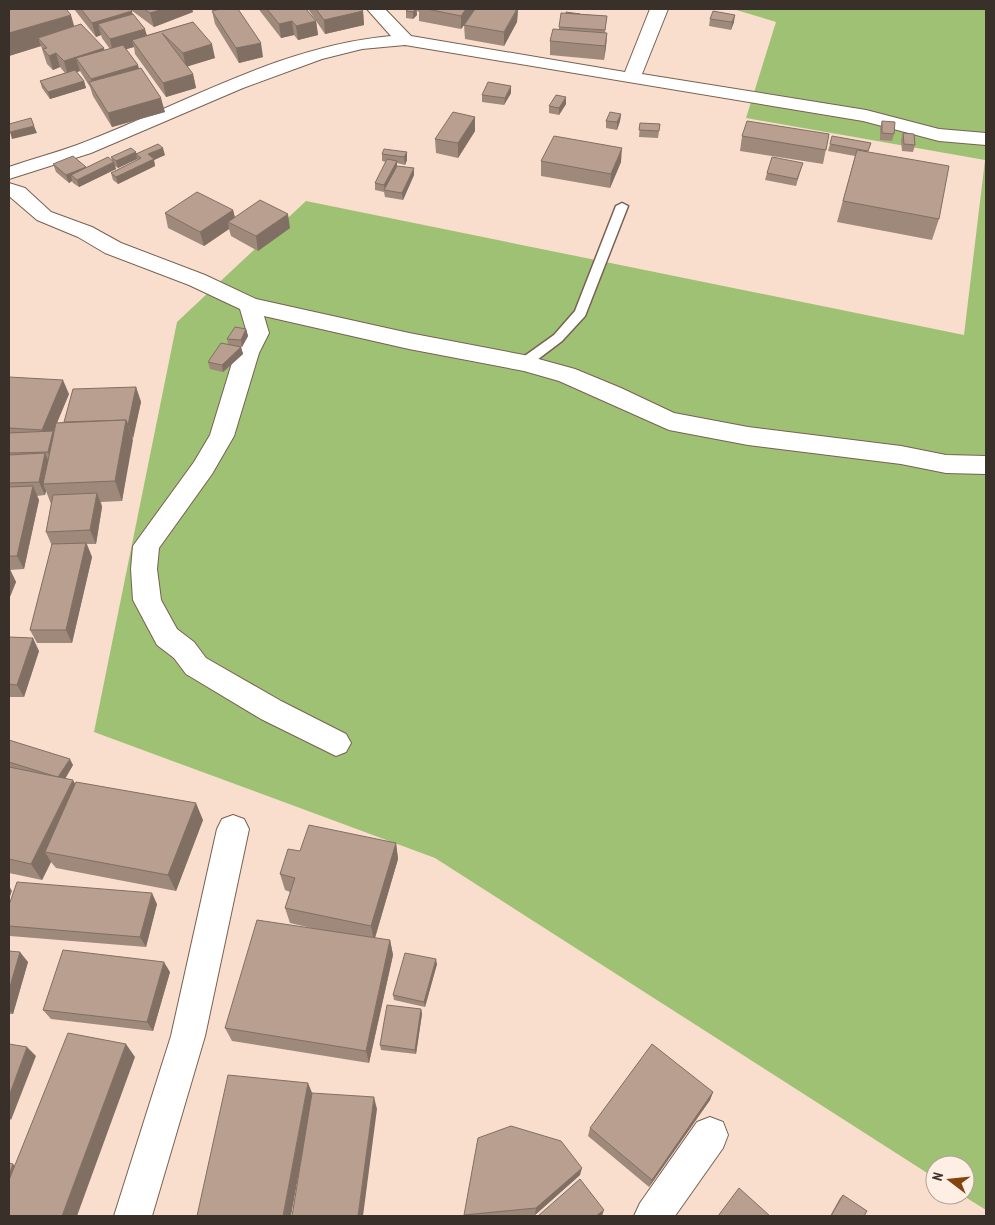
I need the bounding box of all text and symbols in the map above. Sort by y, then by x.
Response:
north arrow [925,1155,975,1205]
text: N [928,1170,947,1183]

